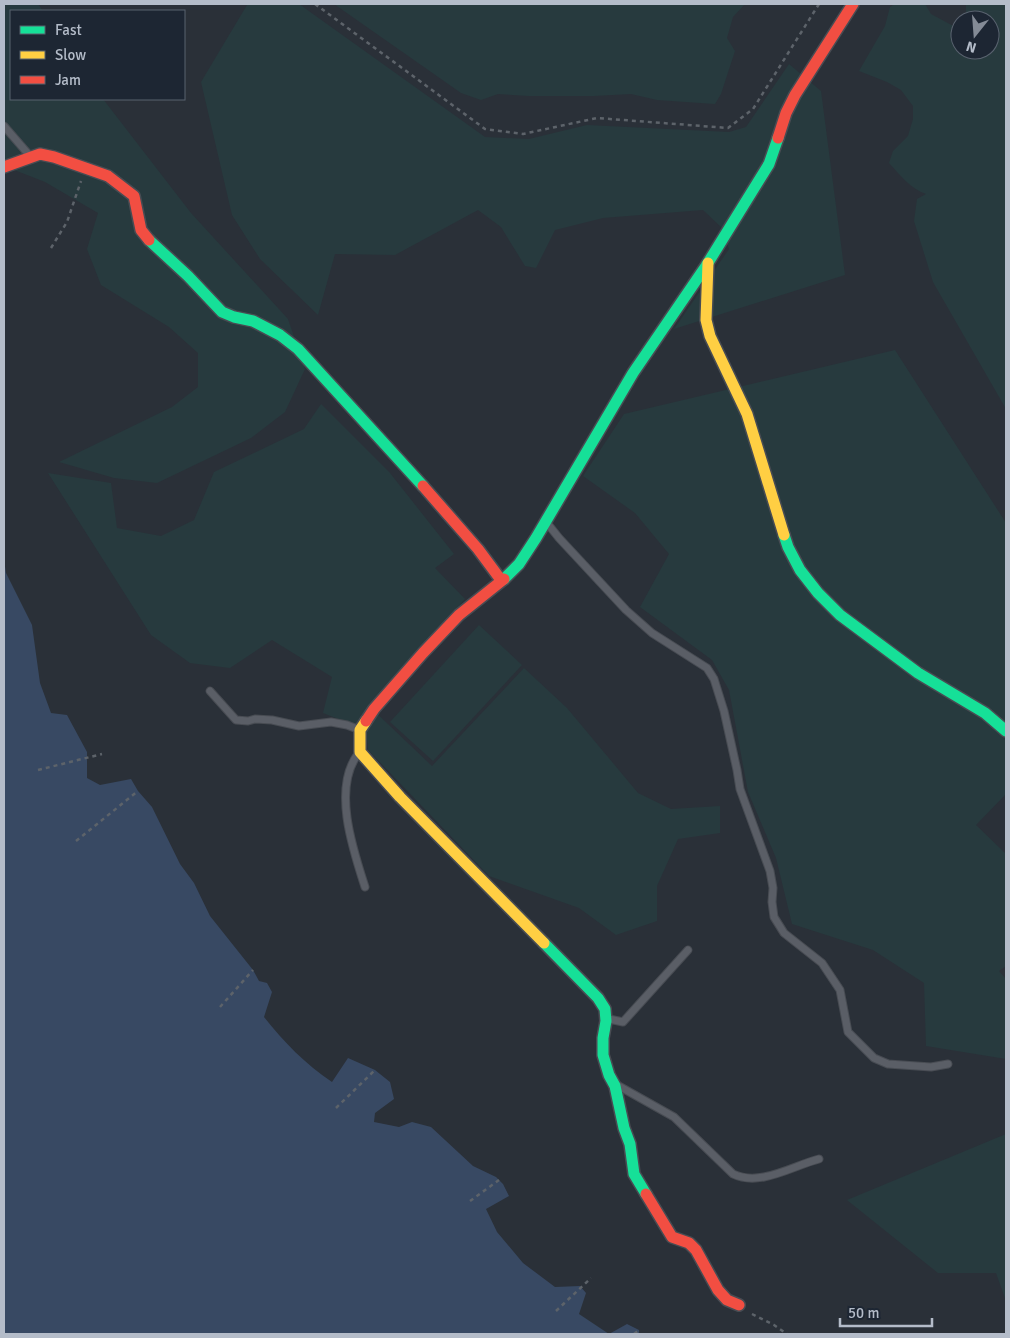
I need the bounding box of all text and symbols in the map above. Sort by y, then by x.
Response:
legend [10,10,185,100]
north arrow [950,10,1000,60]
text: Fast [55,21,82,39]
text: N [964,37,978,57]
text: Slow [55,46,86,64]
text: Jam [55,71,81,89]
scale bar [840,1296,932,1328]
text: 50 m [848,1304,879,1322]

